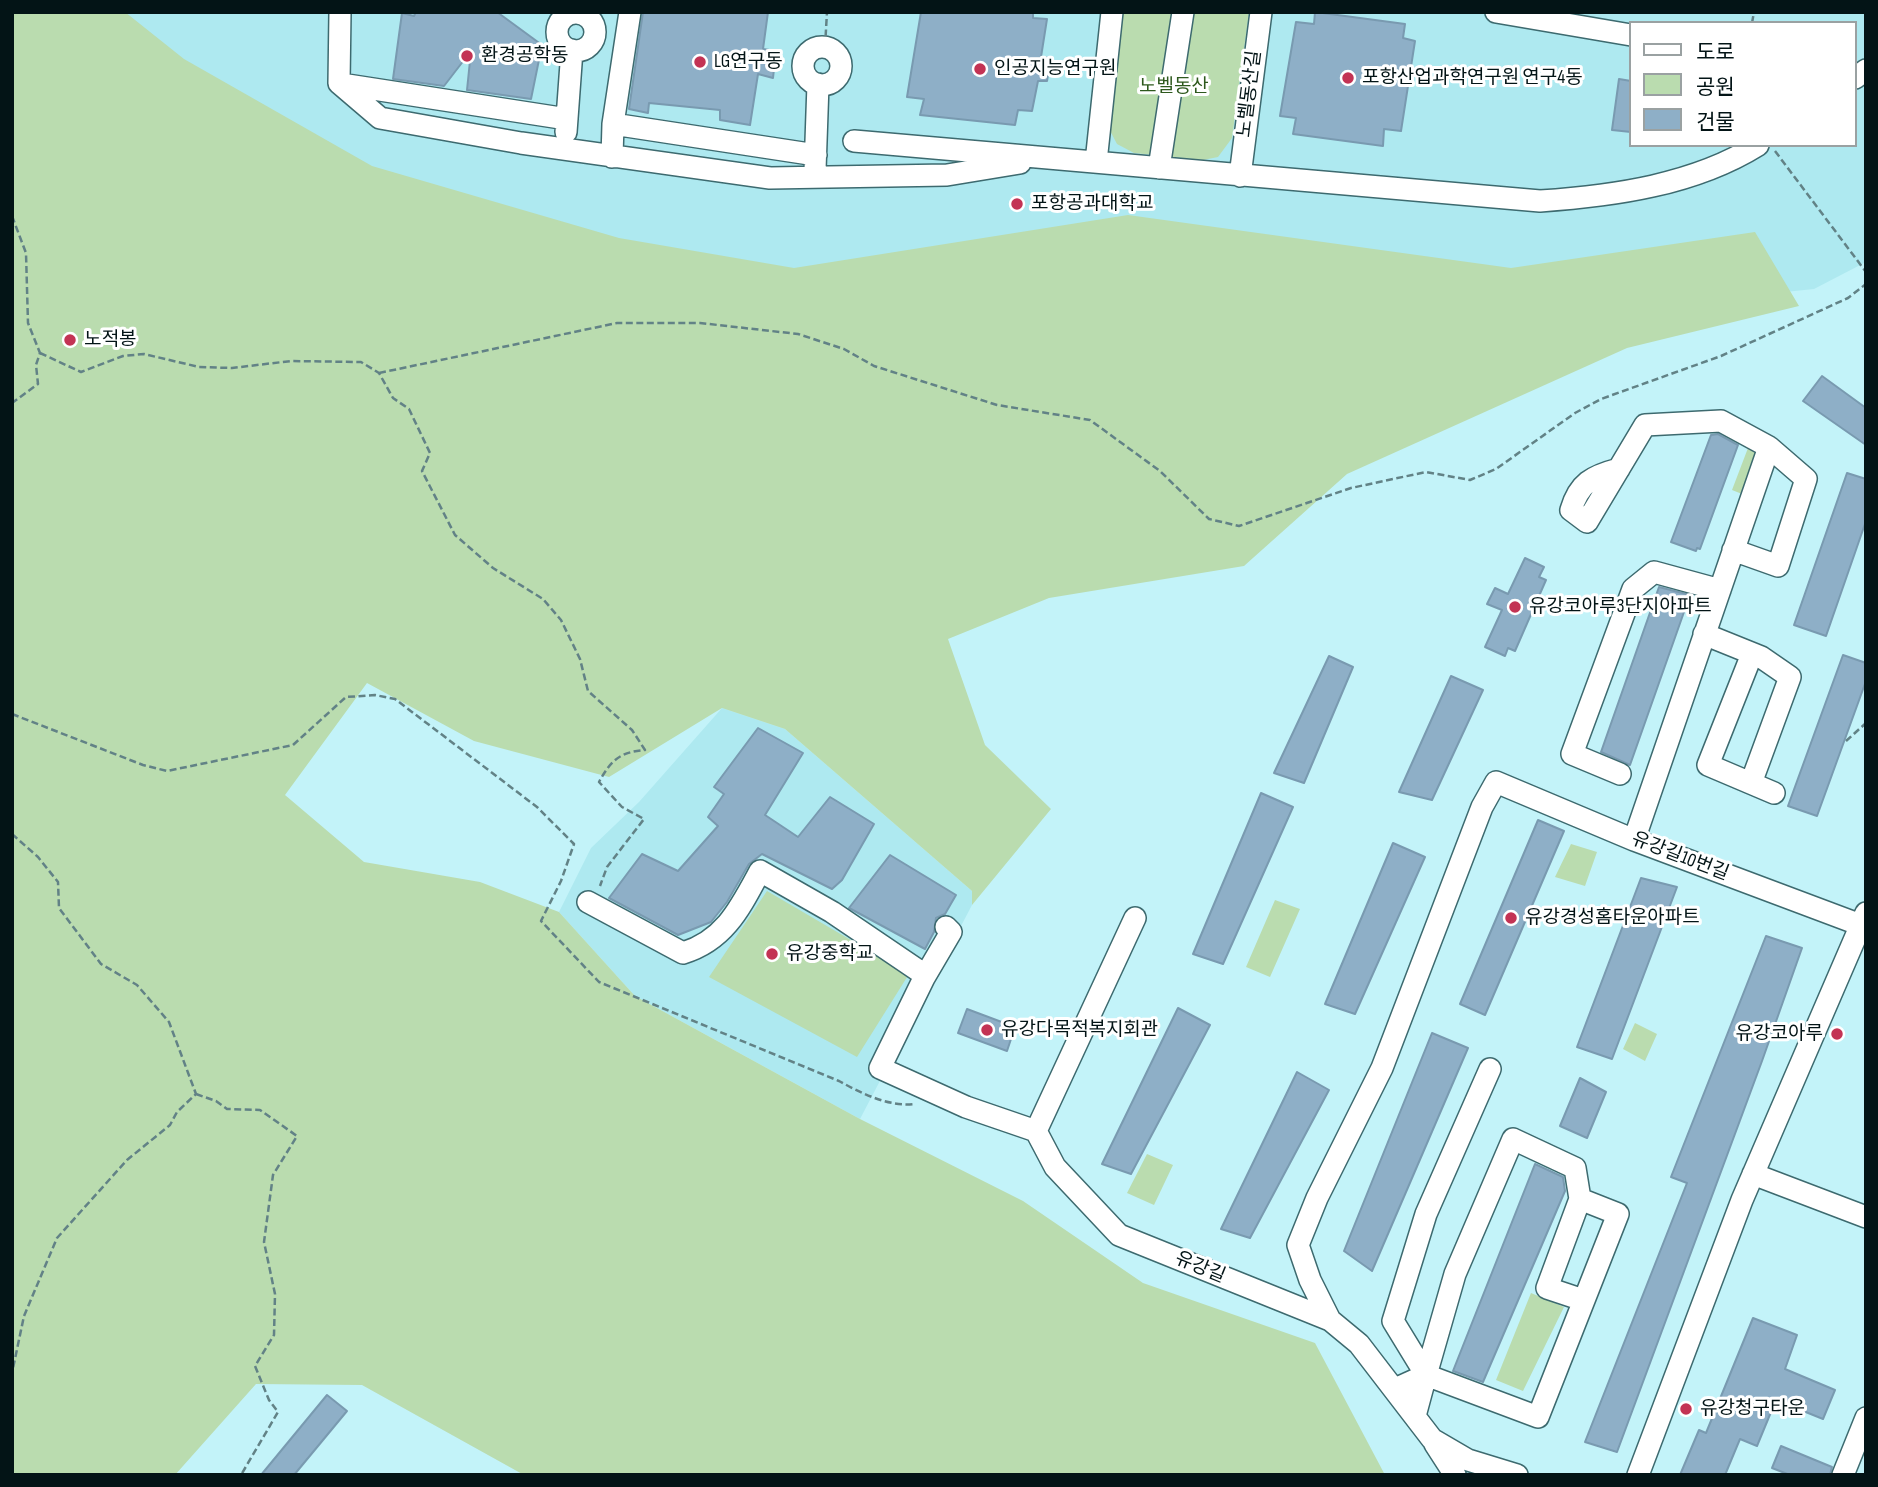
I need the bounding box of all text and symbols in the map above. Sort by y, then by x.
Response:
legend [1630,21,1857,147]
text: 도로 [1696,40,1735,65]
place label: 환경공학동 [481,45,568,67]
marker: 환경공학동 [459,48,475,64]
street label: 노벨동산길 [1233,49,1267,139]
place label: LG연구동 [714,51,783,73]
marker: LG연구동 [692,54,708,70]
place label: 인공지능연구원 [994,58,1116,80]
marker: 인공지능연구원 [972,61,988,77]
place label: 포항산업과학연구원 연구4동 [1362,67,1583,89]
marker: 포항산업과학연구원 연구4동 [1340,70,1356,86]
text: 공원 [1696,75,1735,100]
park label: 노벨동산 [1139,76,1209,98]
text: 건물 [1696,110,1735,135]
place label: 포항공과대학교 [1031,193,1153,215]
marker: 포항공과대학교 [1009,196,1025,212]
place label: 노적봉 [84,329,136,351]
marker: 노적봉 [62,332,78,348]
place label: 유강코아루3단지아파트 [1529,596,1712,618]
marker: 유강코아루3단지아파트 [1507,599,1523,615]
street label: 유강길10번길 [1628,828,1732,886]
place label: 유강경성홈타운아파트 [1525,907,1700,929]
marker: 유강경성홈타운아파트 [1503,910,1519,926]
place label: 유강중학교 [786,943,873,965]
marker: 유강중학교 [764,946,780,962]
place label: 유강다목적복지회관 [1001,1019,1158,1041]
marker: 유강다목적복지회관 [979,1022,995,1038]
place label: 유강코아루 [1736,1023,1823,1045]
marker: 유강코아루 [1829,1026,1845,1042]
street label: 유강길 [1171,1248,1229,1288]
place label: 유강청구타운 [1700,1398,1805,1420]
marker: 유강청구타운 [1678,1401,1694,1417]

